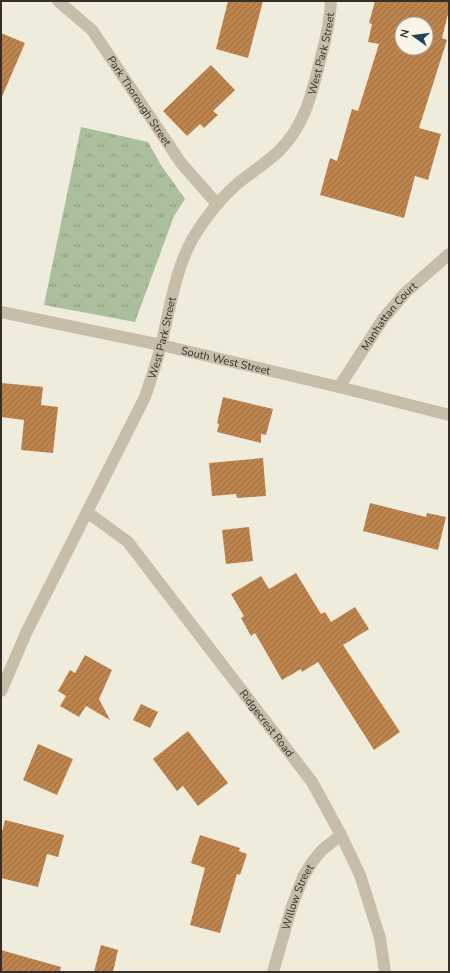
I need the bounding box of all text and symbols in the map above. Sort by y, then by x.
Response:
street label: West Park Street [304,12,338,97]
north arrow [394,16,434,56]
text: N [397,28,413,40]
street label: Park Thorough Street [104,53,175,149]
street label: Manhattan Court [357,278,420,353]
street label: West Park Street [144,295,179,381]
street label: South West Street [180,343,272,378]
street label: Ridgecrest Road [236,686,297,760]
street label: Willow Street [278,861,317,931]

